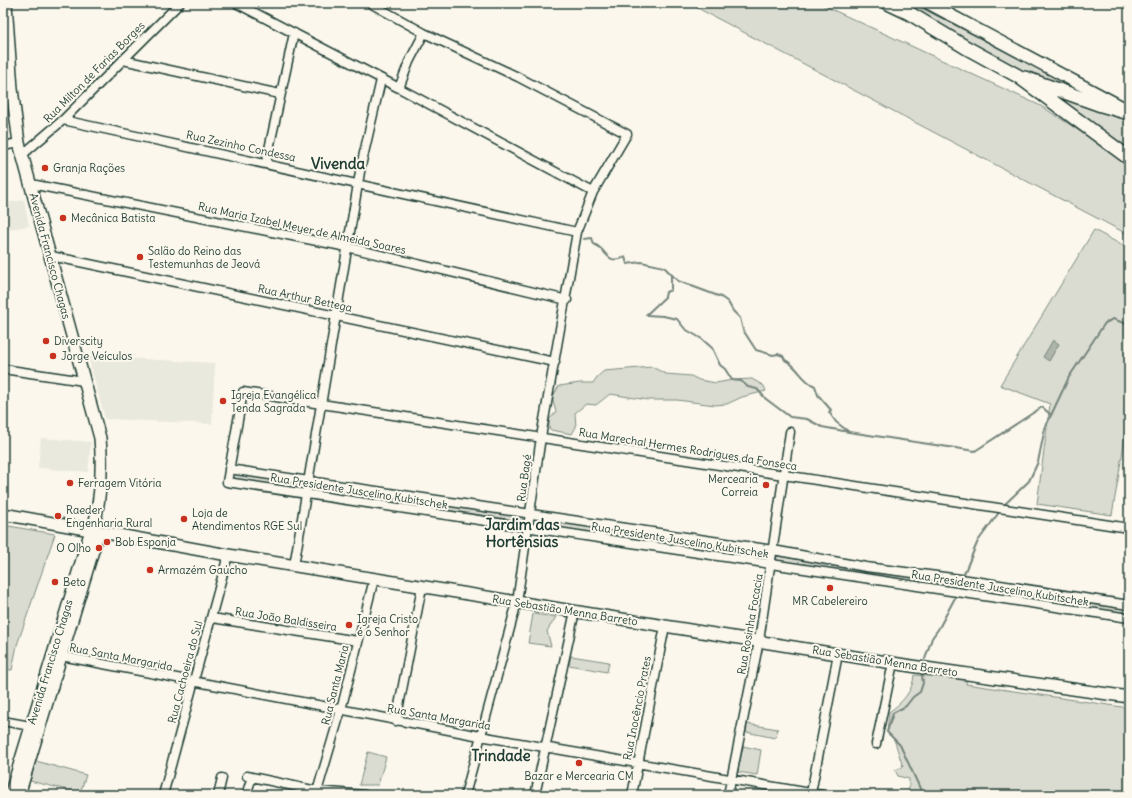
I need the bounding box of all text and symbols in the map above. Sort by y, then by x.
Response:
street label: Rua Milton de Farias Borges [40,18,148,126]
street label: Rua Zezinho Condessa [185,128,297,164]
district label: Vivenda [311,154,366,173]
place label: Granja Rações [53,161,125,175]
marker: Granja Rações [40,163,50,173]
street label: Avenida Francisco Chagas [26,191,74,321]
street label: Rua Maria Izabel Meyer de Almeida Soares [197,199,407,257]
place label: Mecânica Batista [71,211,155,225]
marker: Mecânica Batista [58,213,68,223]
place label: Salão do Reino das Testemunhas de Jeová [148,244,260,271]
marker: Salão do Reino das Testemunhas de Jeová [135,252,145,262]
street label: Rua Arthur Bettega [257,281,353,315]
place label: Diverscity [54,334,103,348]
marker: Diverscity [41,336,51,346]
place label: Jorge Veículos [61,349,132,363]
marker: Jorge Veículos [48,351,58,361]
place label: Igreja Evangélica Tenda Sagrada [231,388,316,415]
marker: Igreja Evangélica Tenda Sagrada [218,396,228,406]
street label: Rua Marechal Hermes Rodrigues da Fonseca [578,425,798,473]
street label: Rua Bagé [514,453,534,503]
street label: Rua Presidente Juscelino Kubitschek [269,470,449,512]
place label: Mercearia Correia [708,472,758,499]
place label: Ferragem Vitória [78,476,161,490]
marker: Ferragem Vitória [65,478,75,488]
marker: Mercearia Correia [761,480,771,490]
place label: Raeder Engenharia Rural [66,503,152,530]
place label: Loja de Atendimentos RGE Sul [192,506,302,533]
marker: Raeder Engenharia Rural [53,511,63,521]
marker: Loja de Atendimentos RGE Sul [179,514,189,524]
district label: Jardim das Hortênsias [484,515,560,551]
street label: Rua Presidente Juscelino Kubitschek [590,519,770,561]
place label: Bob Esponja [115,535,176,549]
marker: Bob Esponja [102,537,112,547]
place label: O Olho [56,541,91,555]
marker: O Olho [94,543,104,553]
place label: Armazém Gaúcho [158,563,247,577]
marker: Armazém Gaúcho [145,565,155,575]
street label: Rua Presidente Juscelino Kubitschek [910,567,1090,609]
street label: Rua Rosinha Focacia [734,572,766,676]
place label: Beto [63,575,86,589]
marker: Beto [50,577,60,587]
marker: MR Cabelereiro [825,583,835,593]
street label: Rua Sebastião Menna Barreto [491,592,639,628]
place label: MR Cabelereiro [792,594,868,608]
street label: Avenida Francisco Chagas [24,598,76,726]
street label: Rua João Baldisseira [234,604,338,634]
place label: Igreja Cristo é o Senhor [357,612,418,639]
street label: Rua Cachoeira do Sul [165,619,205,725]
marker: Igreja Cristo é o Senhor [344,620,354,630]
street label: Rua Santa Margarida [68,640,174,674]
street label: Rua Sebastião Menna Barreto [811,643,959,679]
street label: Rua Santa Maria [318,644,352,726]
street label: Rua Inocêncio Prates [620,655,654,761]
street label: Rua Santa Margarida [386,701,492,733]
district label: Trindade [471,746,531,765]
marker: Bazar e Mercearia CM [574,758,584,768]
place label: Bazar e Mercearia CM [524,769,634,783]

